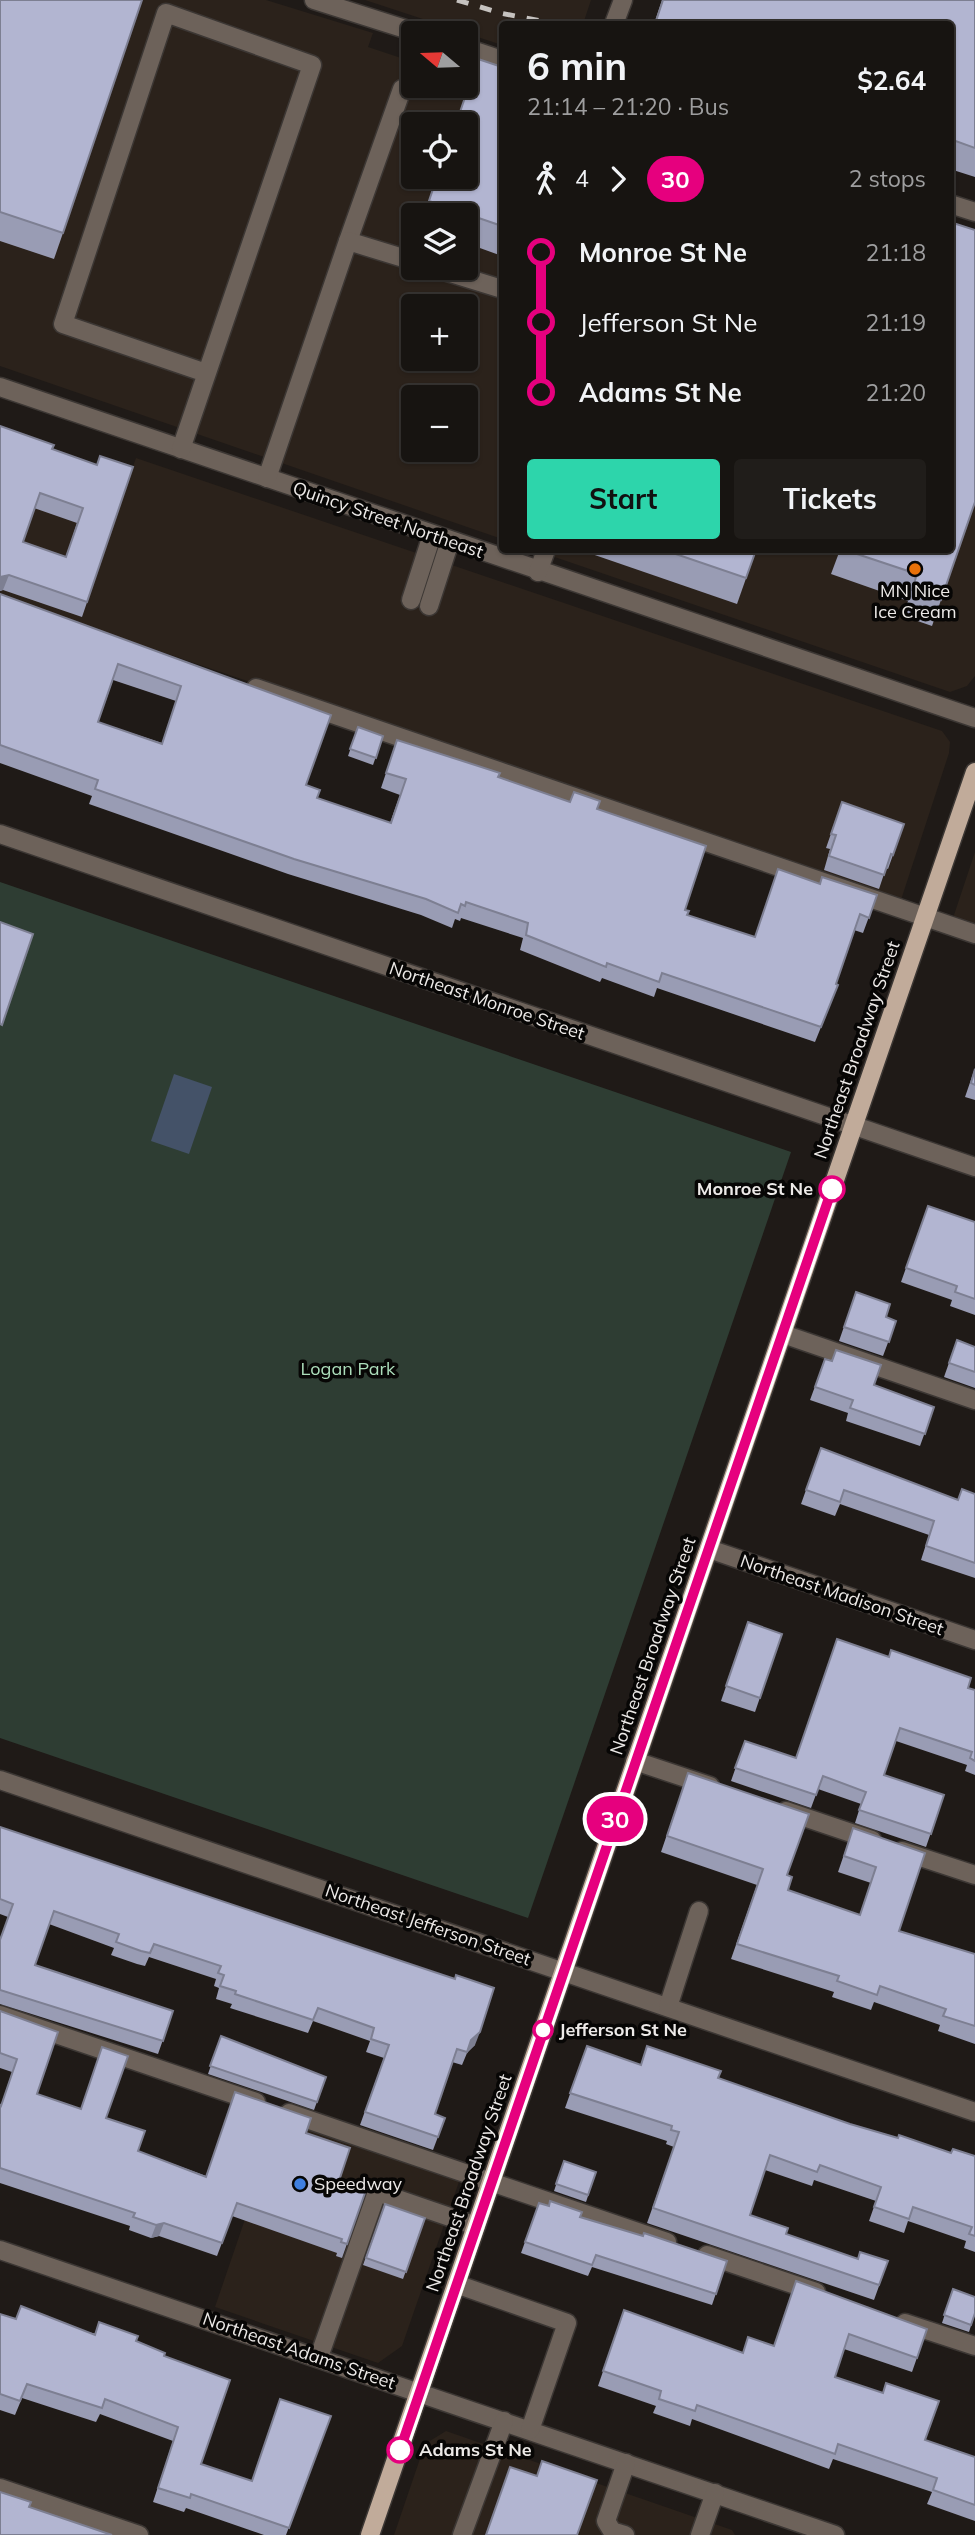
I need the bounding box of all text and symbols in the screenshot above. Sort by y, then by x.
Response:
north arrow [401,21,478,98]
map controls [401,21,478,462]
text: 6 min [527,42,627,90]
text: $2.64 [857,64,926,97]
text: 21:14 – 21:20 · Bus [527,92,729,121]
button: locate [401,112,478,189]
icon: walk [527,160,565,198]
icon: forward [599,160,637,198]
text: 4 [575,164,589,193]
text: 30 [661,164,690,194]
text: 2 stops [849,164,926,193]
button: layers [401,203,478,280]
text: Monroe St Ne [579,236,747,269]
text: 21:18 [866,238,926,267]
button: + [401,294,478,371]
text: Jefferson St Ne [579,306,757,339]
text: 21:19 [866,308,926,337]
text: Adams St Ne [579,376,742,409]
text: 21:20 [866,378,926,407]
button: − [401,385,478,462]
button: Start [527,459,720,539]
button: Tickets [734,459,926,539]
street label: Quincy Street Northeast [290,476,487,563]
marker: MN Nice Ice Cream [907,561,923,577]
place label: MN Nice Ice Cream [873,579,957,623]
street label: Northeast Broadway Street [808,938,905,1162]
street label: Northeast Monroe Street [386,956,588,1045]
marker: Monroe St Ne [819,1176,845,1202]
place label: Monroe St Ne [697,1177,813,1200]
park label: Logan Park [301,1357,396,1380]
street label: Northeast Broadway Street [604,1534,701,1758]
street label: Northeast Madison Street [737,1549,947,1640]
line badge: 30 [584,1796,646,1842]
text: 30 [601,1804,629,1834]
street label: Northeast Jefferson Street [322,1879,534,1971]
place label: Jefferson St Ne [559,2018,687,2041]
marker: Jefferson St Ne [533,2020,553,2040]
street label: Northeast Broadway Street [420,2071,517,2295]
place label: Speedway [314,2172,403,2195]
marker: Speedway [292,2176,308,2192]
street label: Northeast Adams Street [200,2307,398,2394]
marker: Adams St Ne [387,2437,413,2463]
place label: Adams St Ne [419,2438,532,2461]

